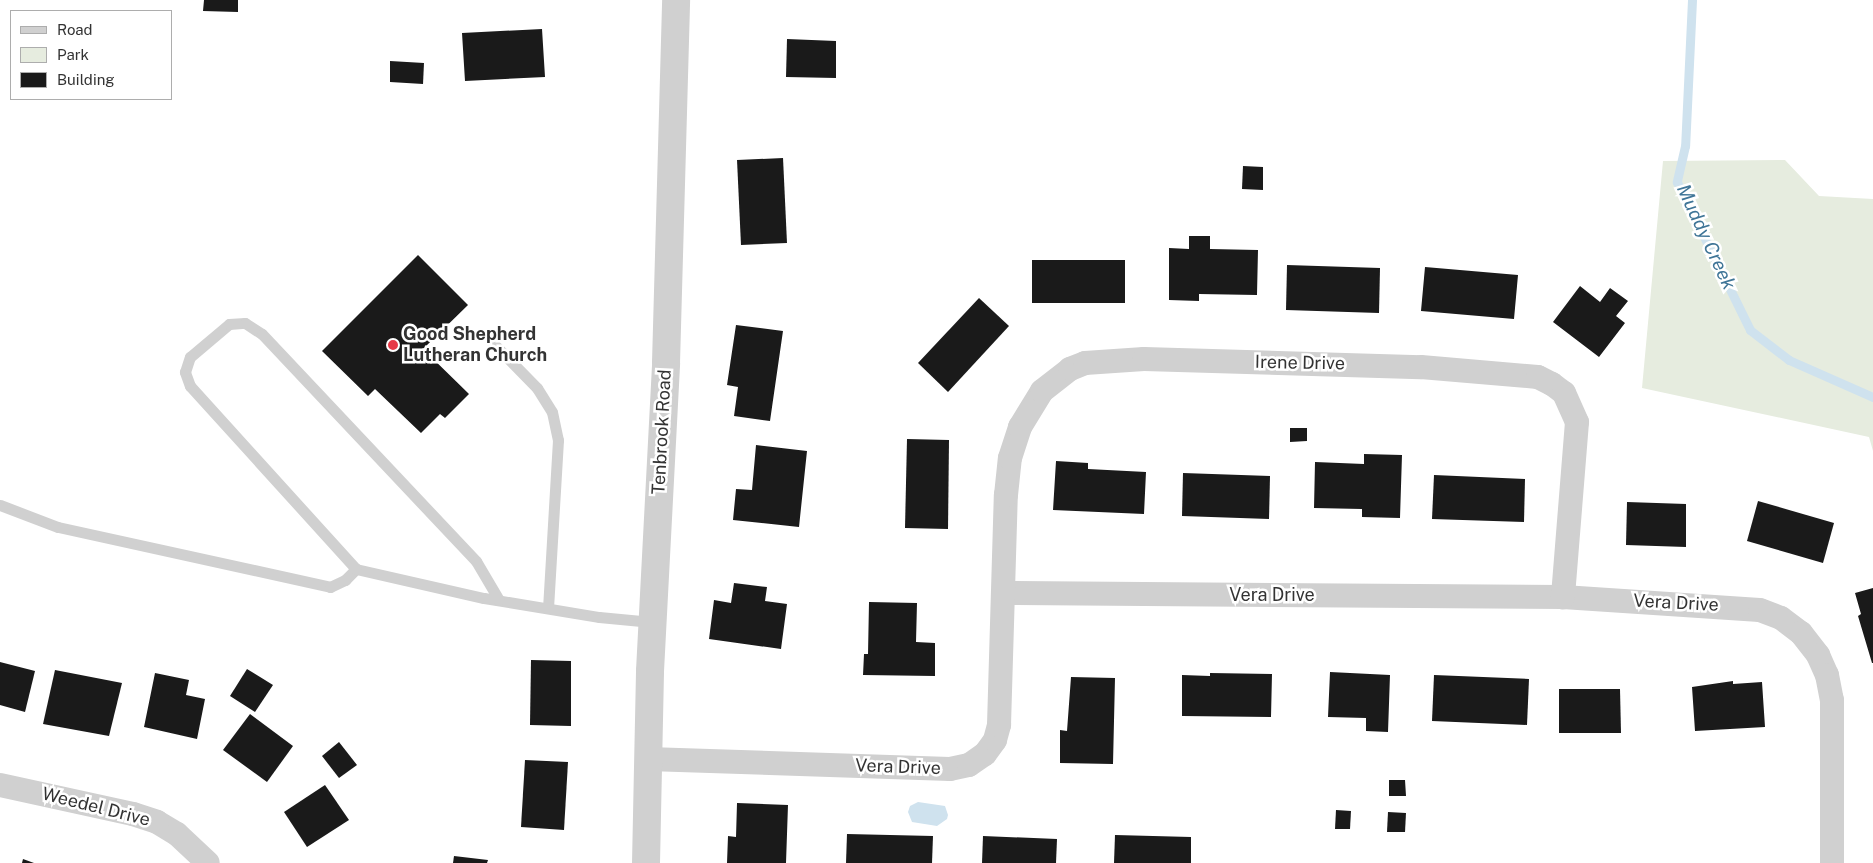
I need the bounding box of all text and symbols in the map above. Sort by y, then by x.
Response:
legend [10,10,172,100]
text: Road [57,21,93,38]
text: Park [57,46,89,63]
text: Building [57,71,115,88]
water label: Muddy Creek [1672,181,1740,293]
place label: Good Shepherd Lutheran Church [403,324,547,366]
marker: Good Shepherd Lutheran Church [387,339,399,351]
street label: Irene Drive [1255,351,1345,375]
street label: Tenbrook Road [648,369,676,495]
street label: Vera Drive [1229,584,1315,606]
street label: Vera Drive [1633,590,1719,616]
street label: Vera Drive [855,755,941,779]
street label: Weedel Drive [40,783,152,831]

